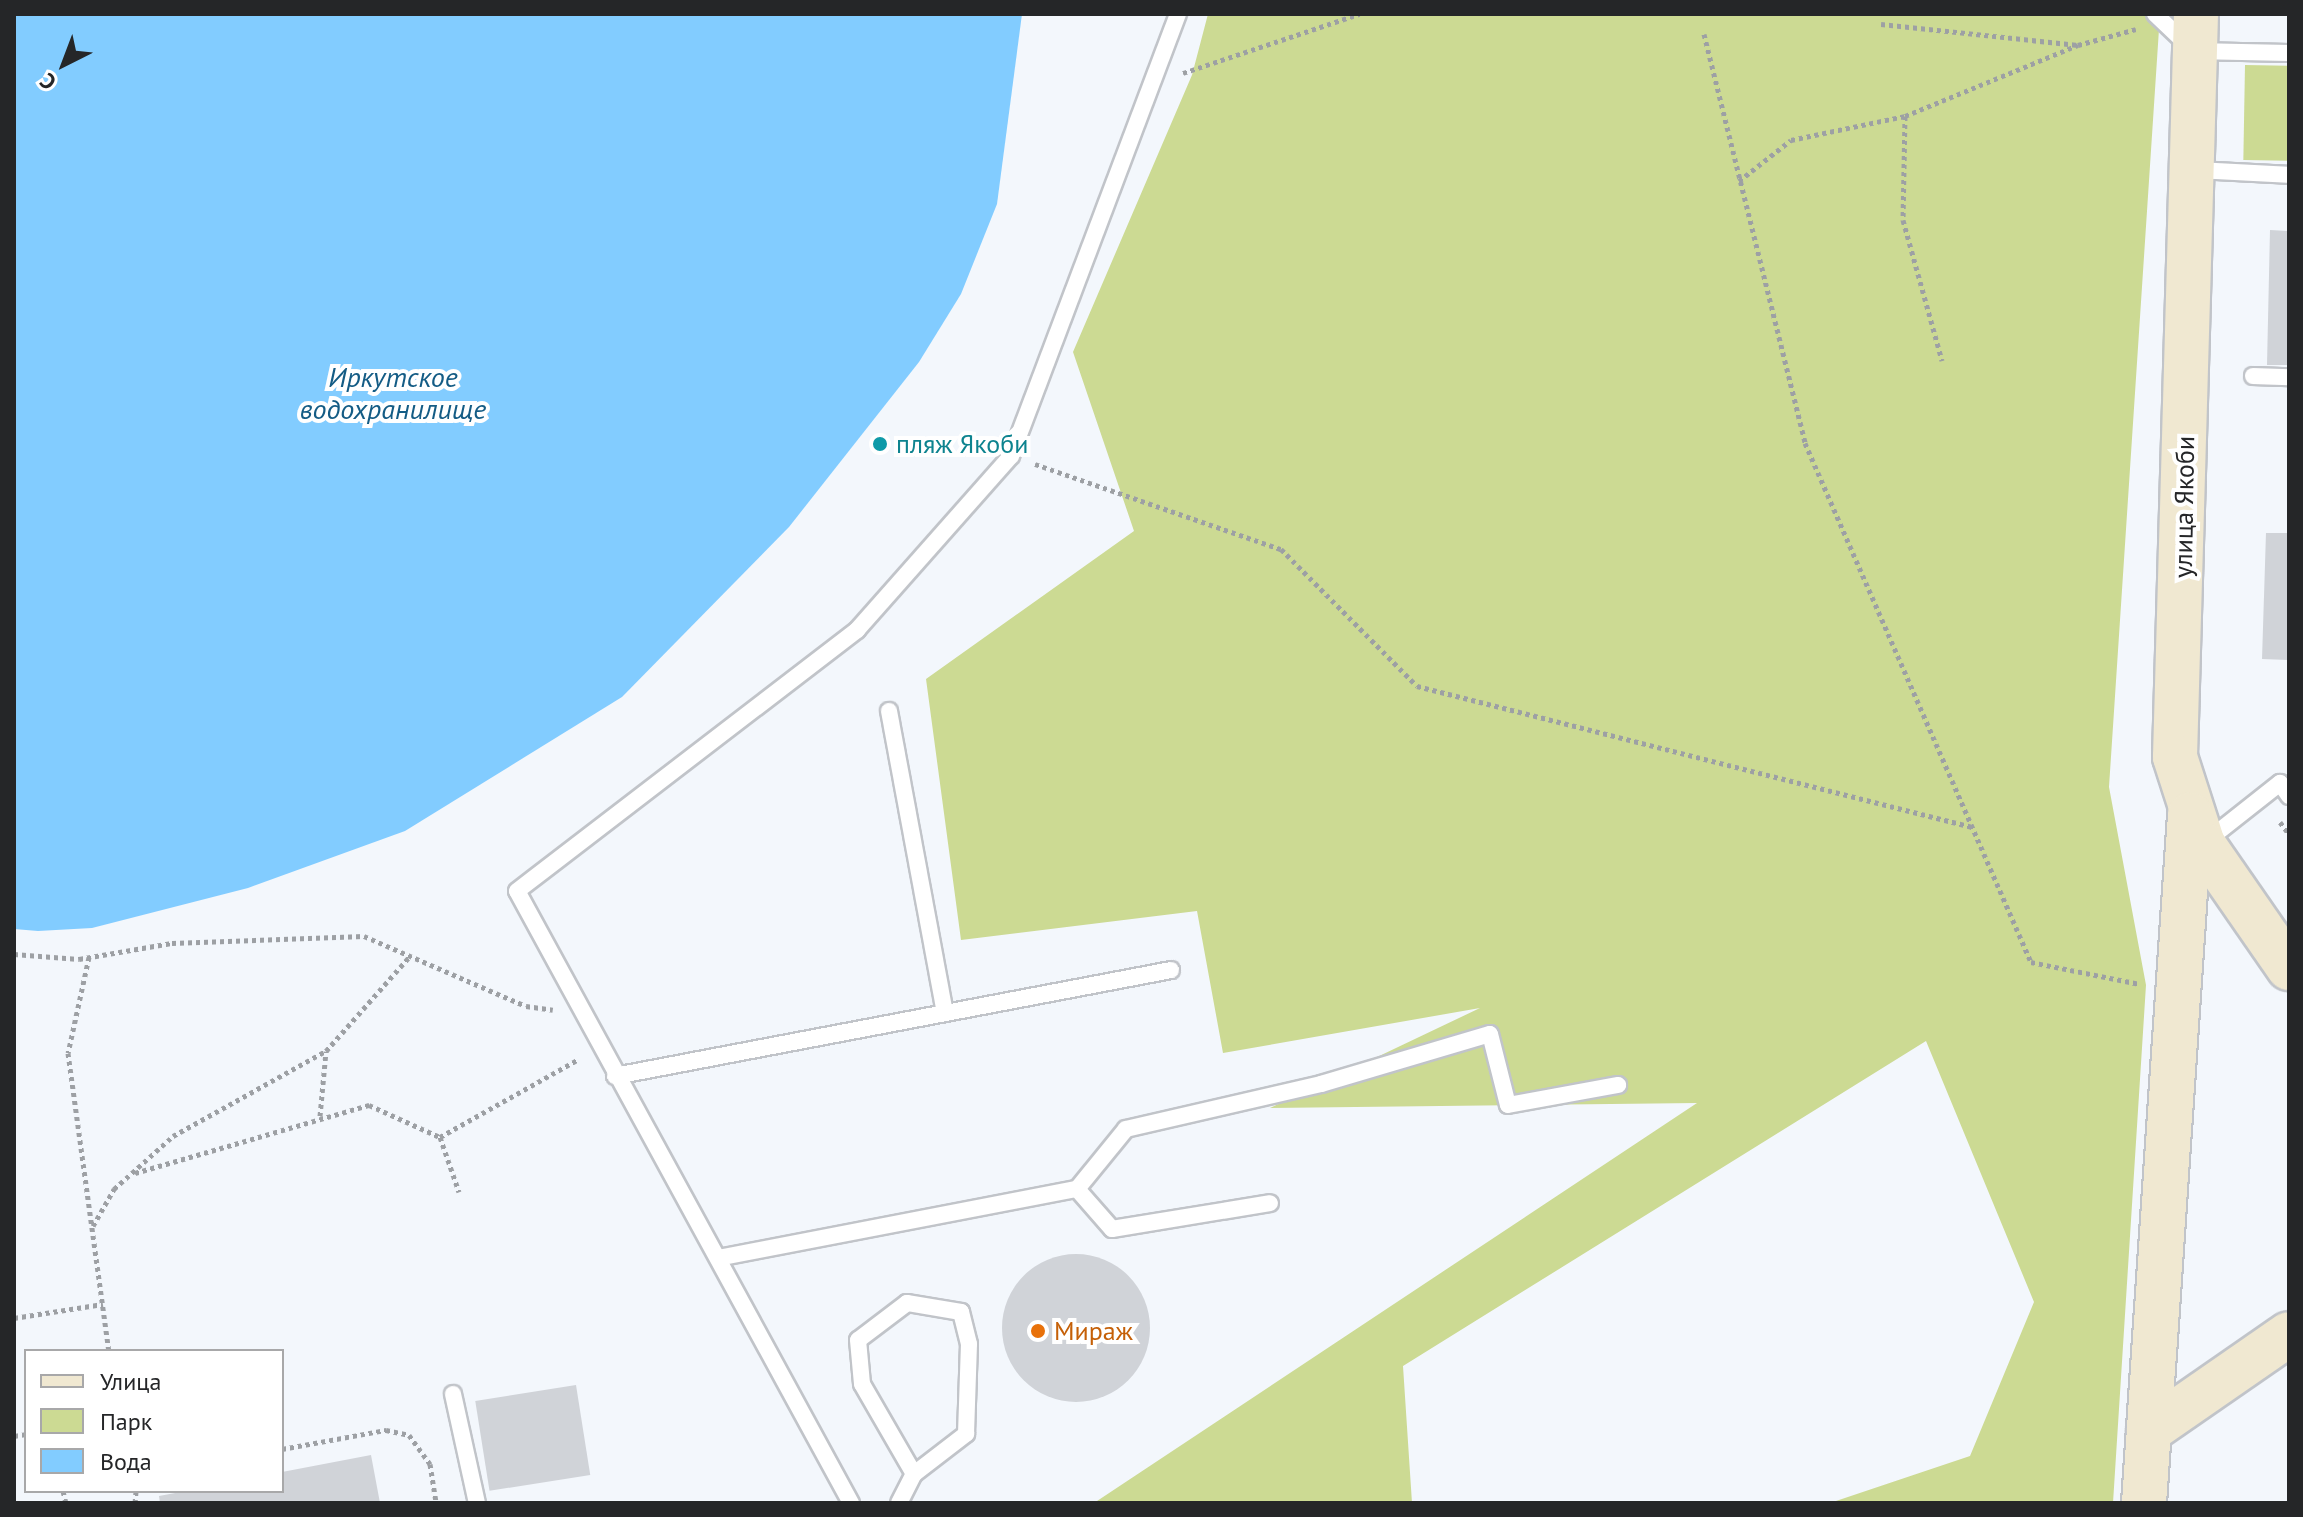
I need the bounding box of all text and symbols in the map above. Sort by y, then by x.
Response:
north arrow [24,24,104,104]
text: С [34,67,62,96]
water label: Иркутское водохранилище [300,360,486,426]
place label: пляж Якоби [896,428,1028,460]
marker: пляж Якоби [871,435,889,453]
street label: улица Якоби [2167,436,2201,578]
place label: Мираж [1054,1315,1133,1347]
marker: Мираж [1029,1322,1047,1340]
legend [24,1349,284,1493]
text: Улица [100,1366,161,1397]
text: Парк [100,1406,152,1437]
text: Вода [100,1446,152,1477]

